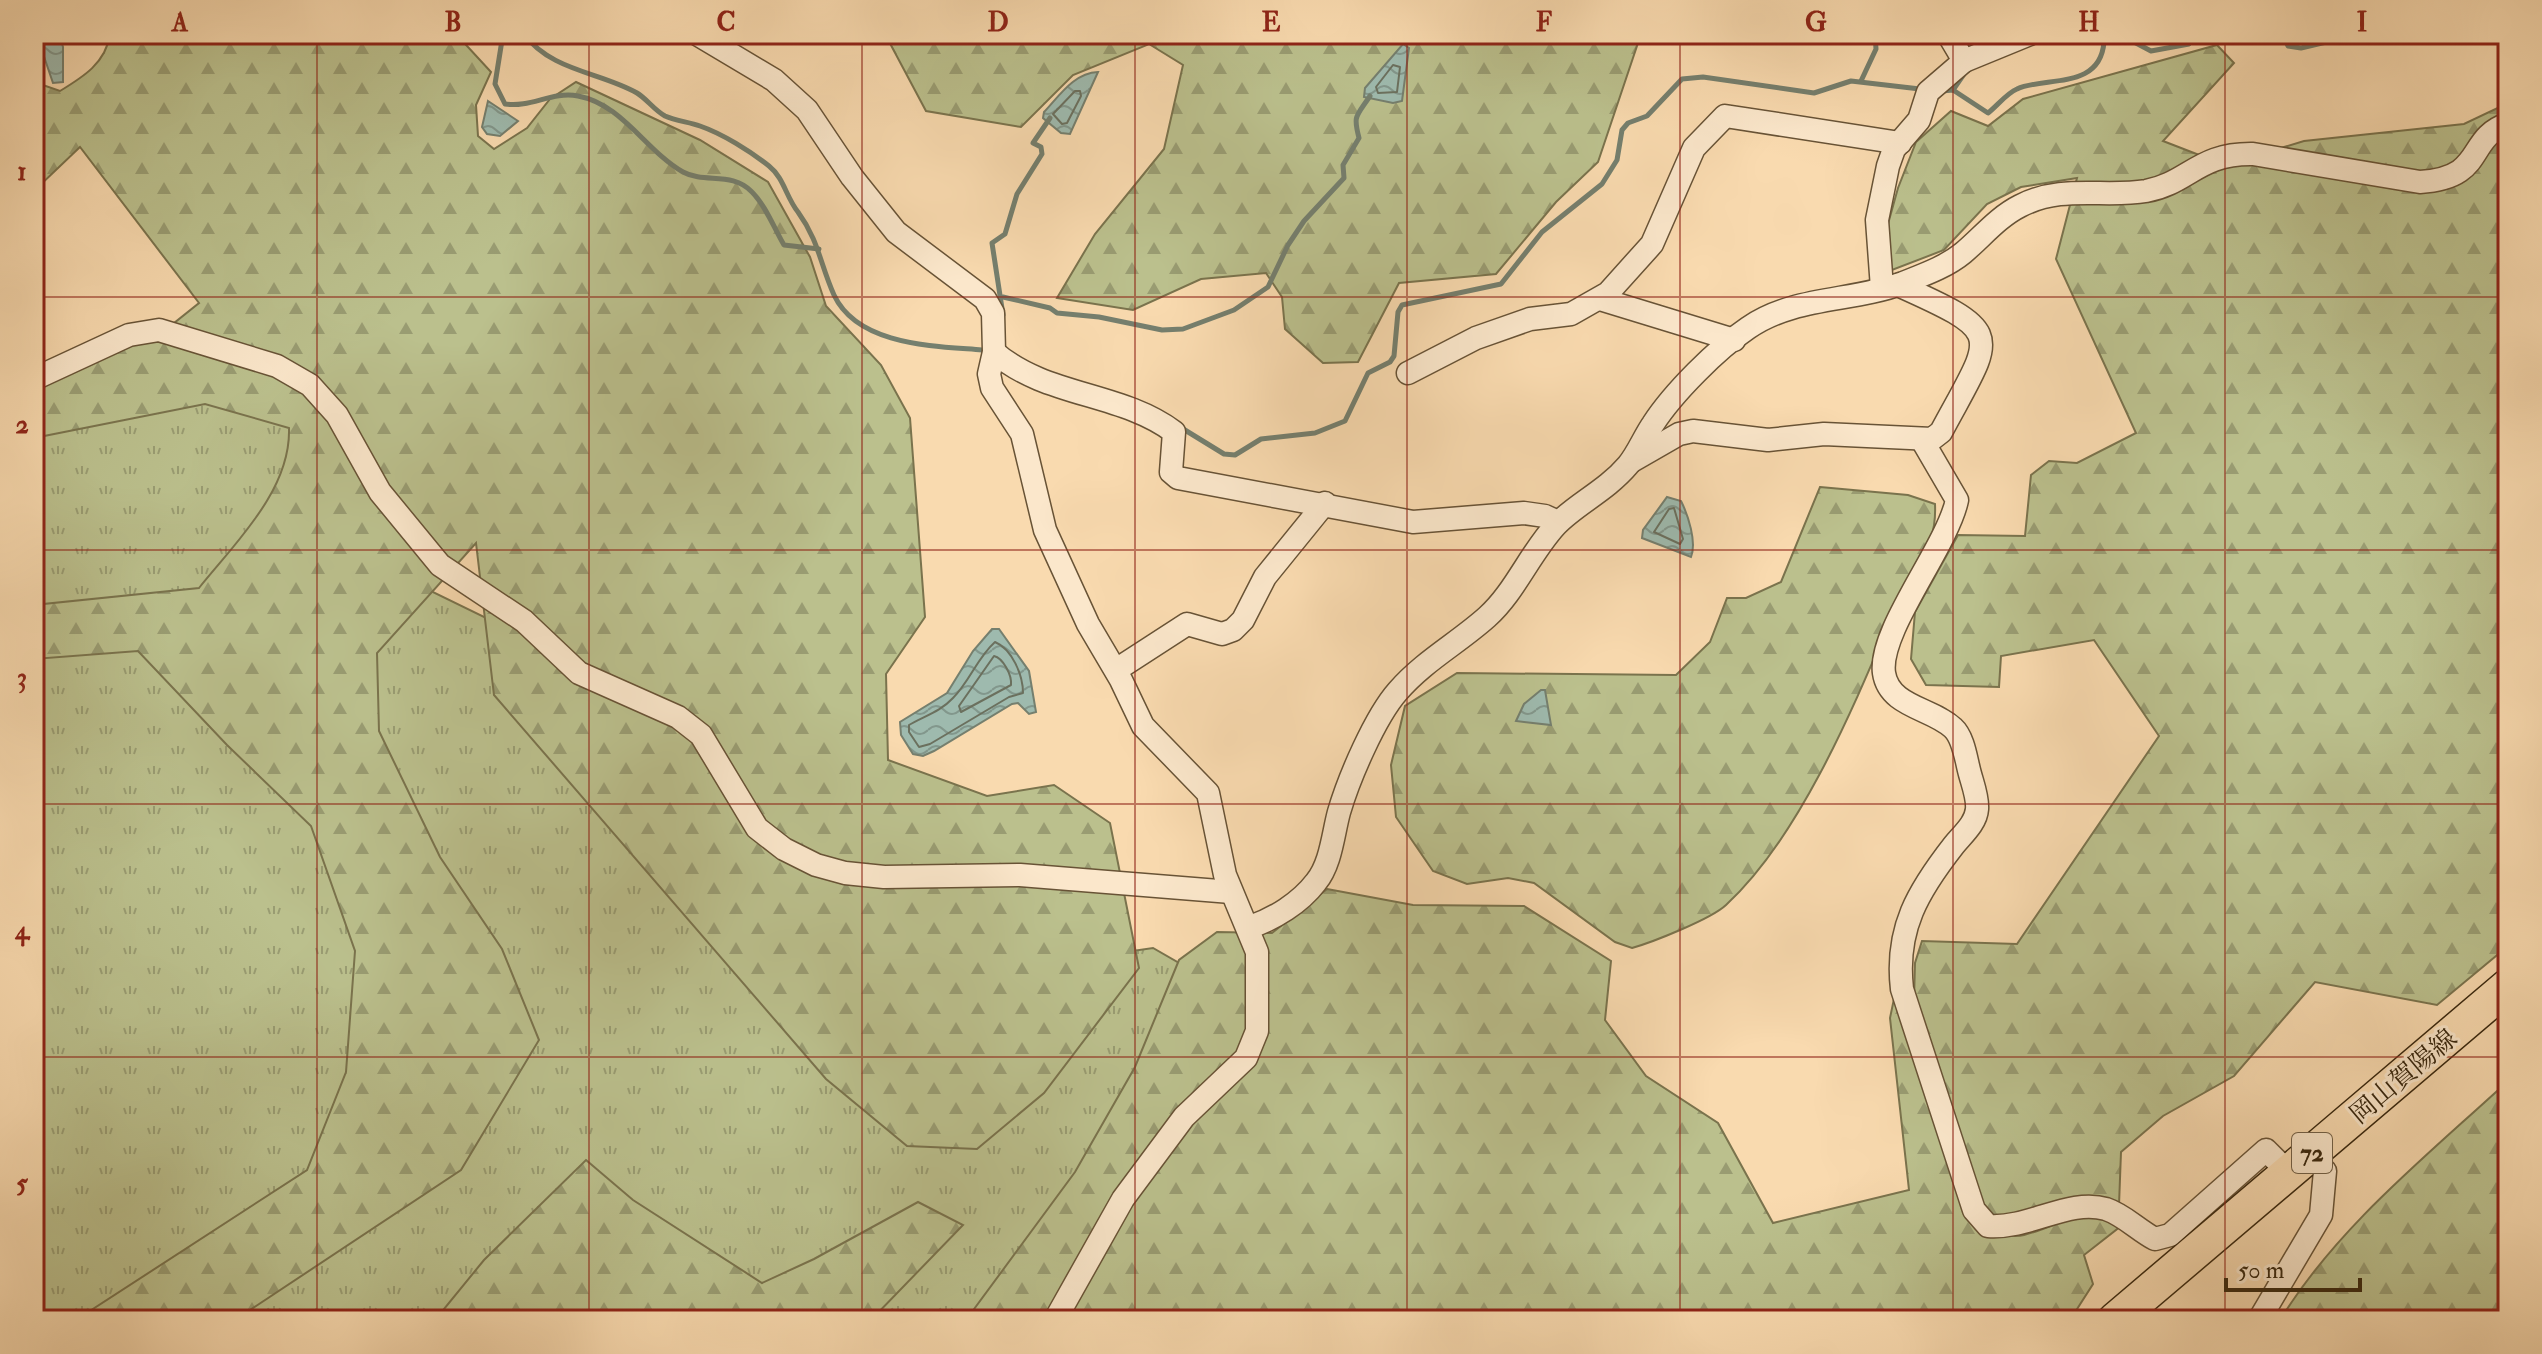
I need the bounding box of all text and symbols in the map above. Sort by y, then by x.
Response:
text: A [171,7,189,39]
text: B [444,7,462,39]
text: C [716,7,736,39]
text: D [987,7,1009,39]
text: E [1262,7,1281,39]
text: F [1536,7,1553,39]
text: G [1805,7,1827,39]
text: H [2078,7,2100,39]
text: I [2357,7,2367,39]
text: 1 [17,156,27,188]
text: 2 [15,409,29,441]
text: 3 [17,662,27,694]
text: 4 [14,915,31,947]
street label: 岡山賀陽線 [2344,1023,2464,1131]
road number: 72 [2292,1133,2332,1173]
text: 5 [16,1168,28,1200]
scale bar [2226,1242,2360,1292]
text: 50 m [2238,1255,2285,1286]

